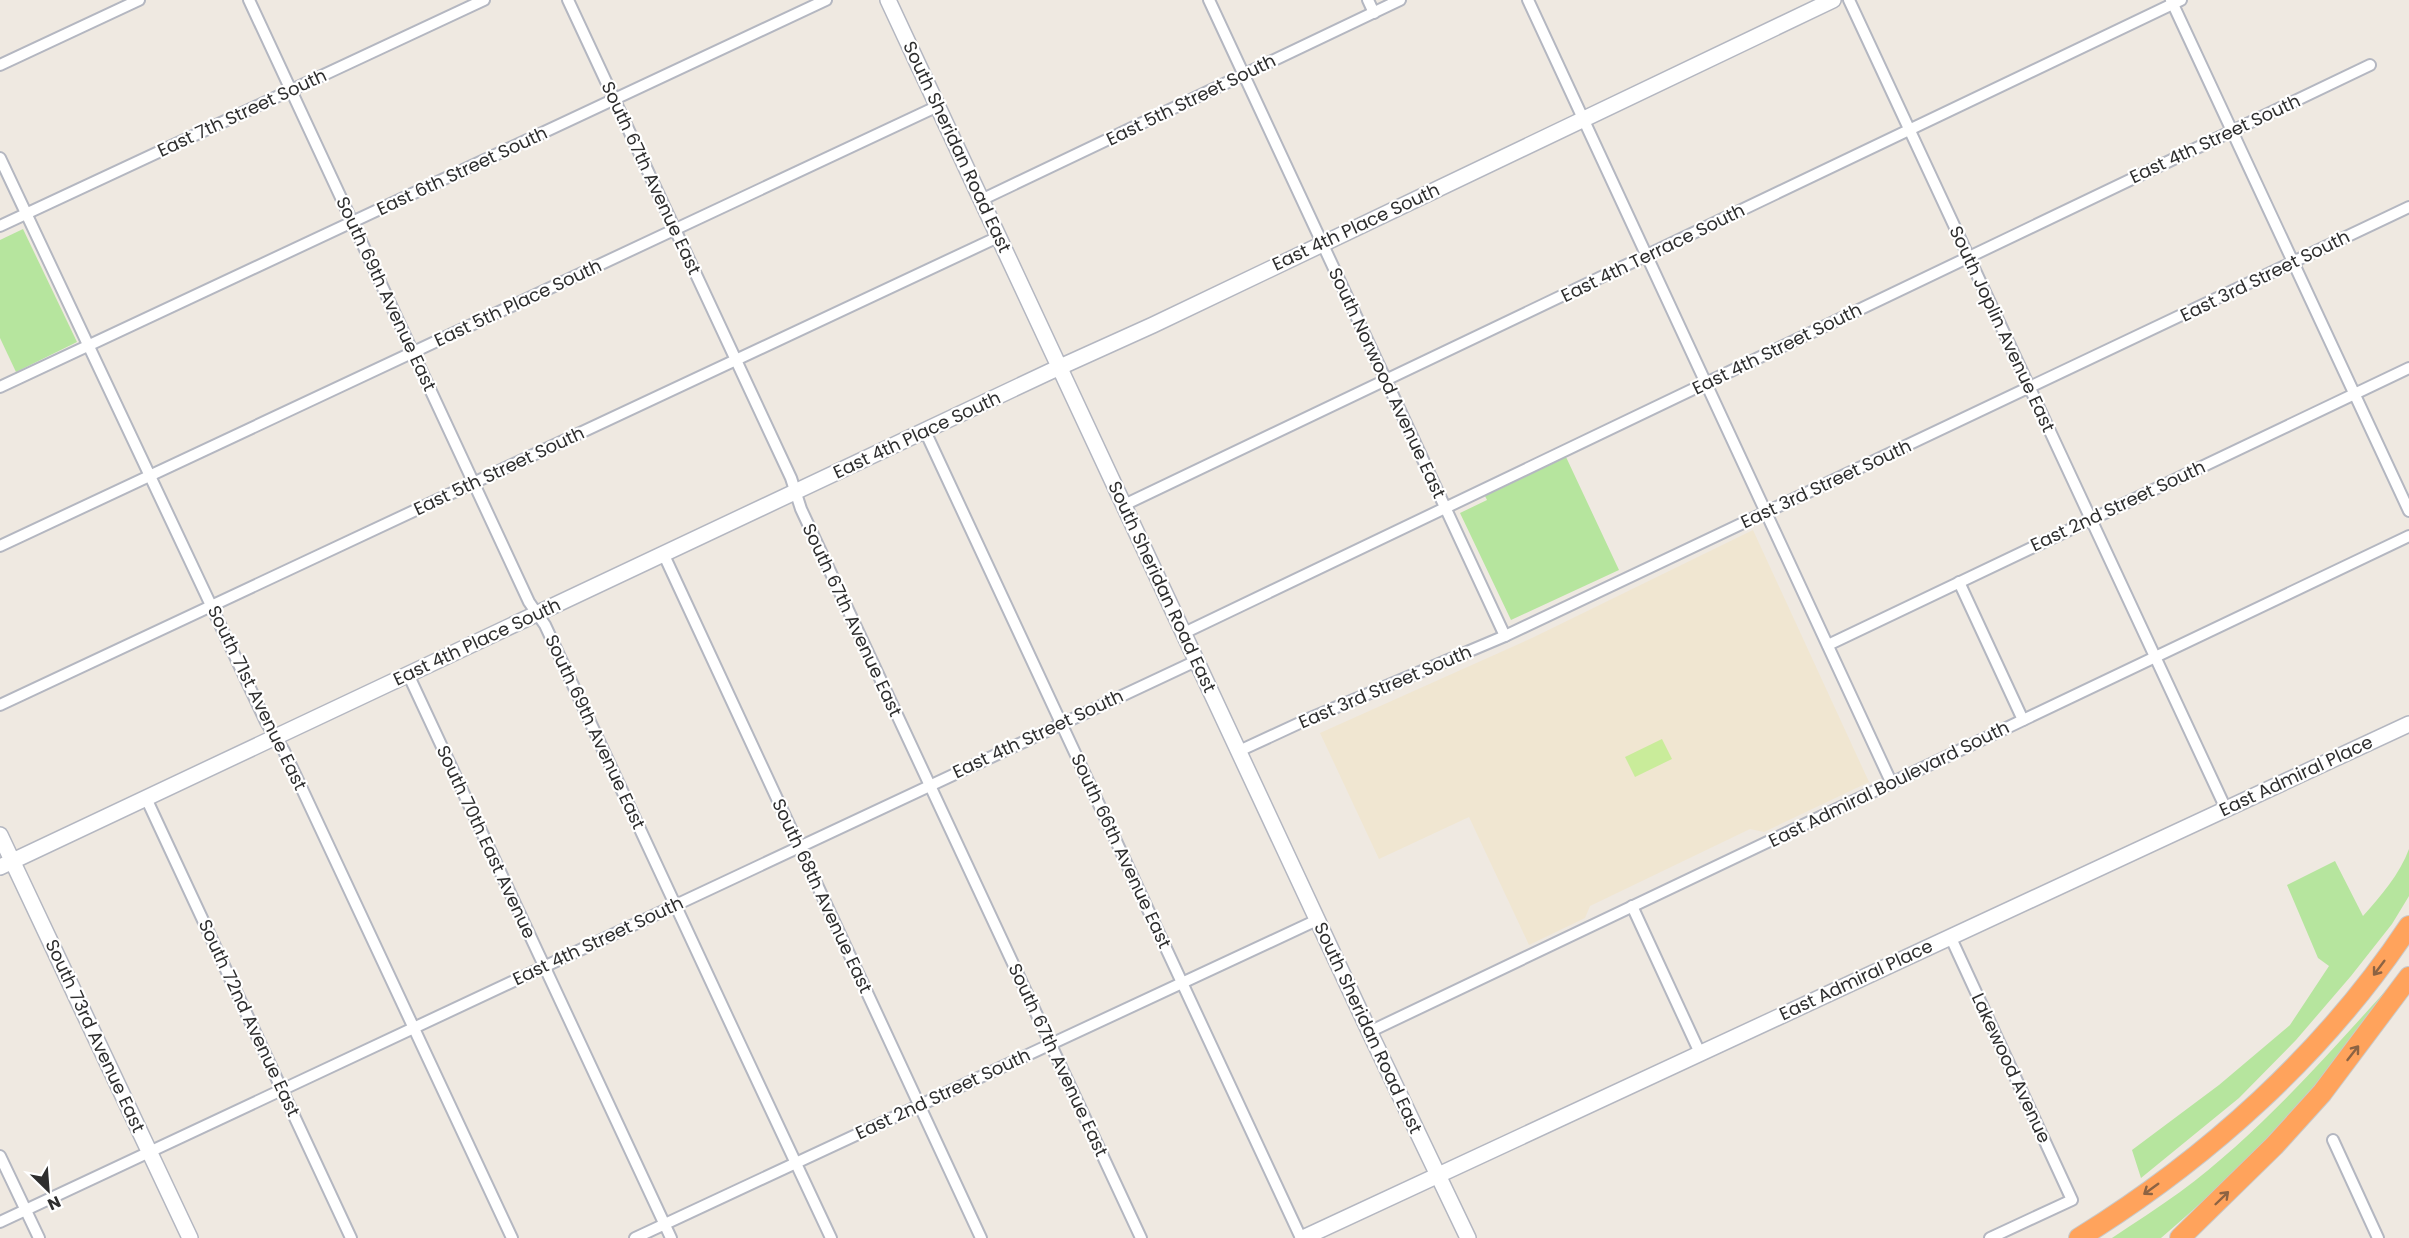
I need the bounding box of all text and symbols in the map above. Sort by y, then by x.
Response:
street label: South Sheridan Road East [897,37,1017,257]
street label: East 5th Street South [1102,48,1280,151]
street label: East 7th Street South [153,62,330,163]
street label: South 67th Avenue East [596,77,707,278]
street label: East 4th Street South [2125,88,2304,189]
street label: East 6th Street South [372,120,551,221]
street label: East 4th Place South [1268,177,1444,276]
street label: South 69th Avenue East [330,192,443,395]
street label: East 4th Terrace South [1557,197,1749,308]
street label: South Joplin Avenue East [1944,222,2061,436]
street label: East 3rd Street South [2176,224,2354,327]
street label: East 5th Place South [430,253,606,352]
street label: South Norwood Avenue East [1323,263,1452,502]
street label: East 4th Street South [1688,297,1866,400]
street label: East 4th Place South [829,385,1005,484]
street label: East 5th Street South [409,420,588,521]
street label: East 3rd Street South [1736,433,1915,534]
street label: East 2nd Street South [2026,454,2209,557]
street label: South Sheridan Road East [1102,477,1222,697]
street label: South 67th Avenue East [797,519,908,720]
street label: East 4th Place South [389,592,565,691]
street label: South 71st Avenue East [202,601,313,794]
street label: South 69th Avenue East [539,630,652,833]
street label: East 3rd Street South [1294,639,1475,734]
street label: East 4th Street South [948,683,1127,784]
street label: East Admiral Boulevard South [1764,714,2013,853]
street label: East Admiral Place [2215,729,2377,822]
street label: South 70th East Avenue [431,741,542,942]
street label: South 66th Avenue East [1065,749,1178,952]
street label: South 68th Avenue East [766,794,879,997]
street label: East 4th Street South [508,890,687,991]
street label: South 72nd Avenue East [193,915,306,1120]
street label: South Sheridan Road East [1308,918,1428,1138]
street label: East Admiral Place [1775,933,1937,1026]
street label: South 73rd Avenue East [40,935,151,1136]
street label: South 67th Avenue East [1003,959,1114,1160]
one-way arrow [2372,959,2385,975]
street label: Lakewood Avenue [1966,989,2057,1147]
street label: East 2nd Street South [851,1042,1034,1145]
one-way arrow [2347,1046,2360,1062]
north arrow [18,1160,78,1220]
one-way arrow [2143,1183,2159,1196]
text: N [44,1190,64,1216]
one-way arrow [2215,1190,2230,1205]

